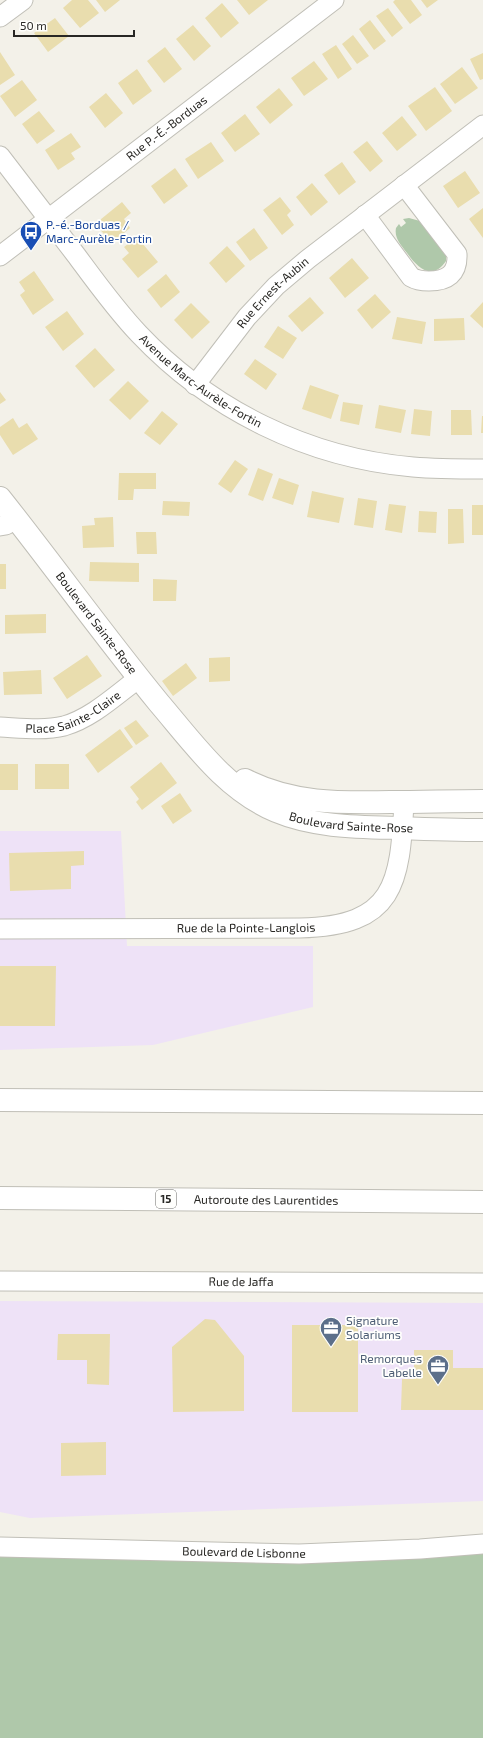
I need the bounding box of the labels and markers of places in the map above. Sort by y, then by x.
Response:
place label: P.-é.-Borduas / Marc-Aurèle-Fortin [46,217,152,245]
bus stop icon: P.-é.-Borduas / Marc-Aurèle-Fortin [18,219,44,252]
place label: Signature Solariums [346,1313,401,1341]
office icon: Signature Solariums [318,1315,344,1348]
place label: Remorques Labelle [360,1351,422,1379]
office icon: Remorques Labelle [425,1353,451,1386]

